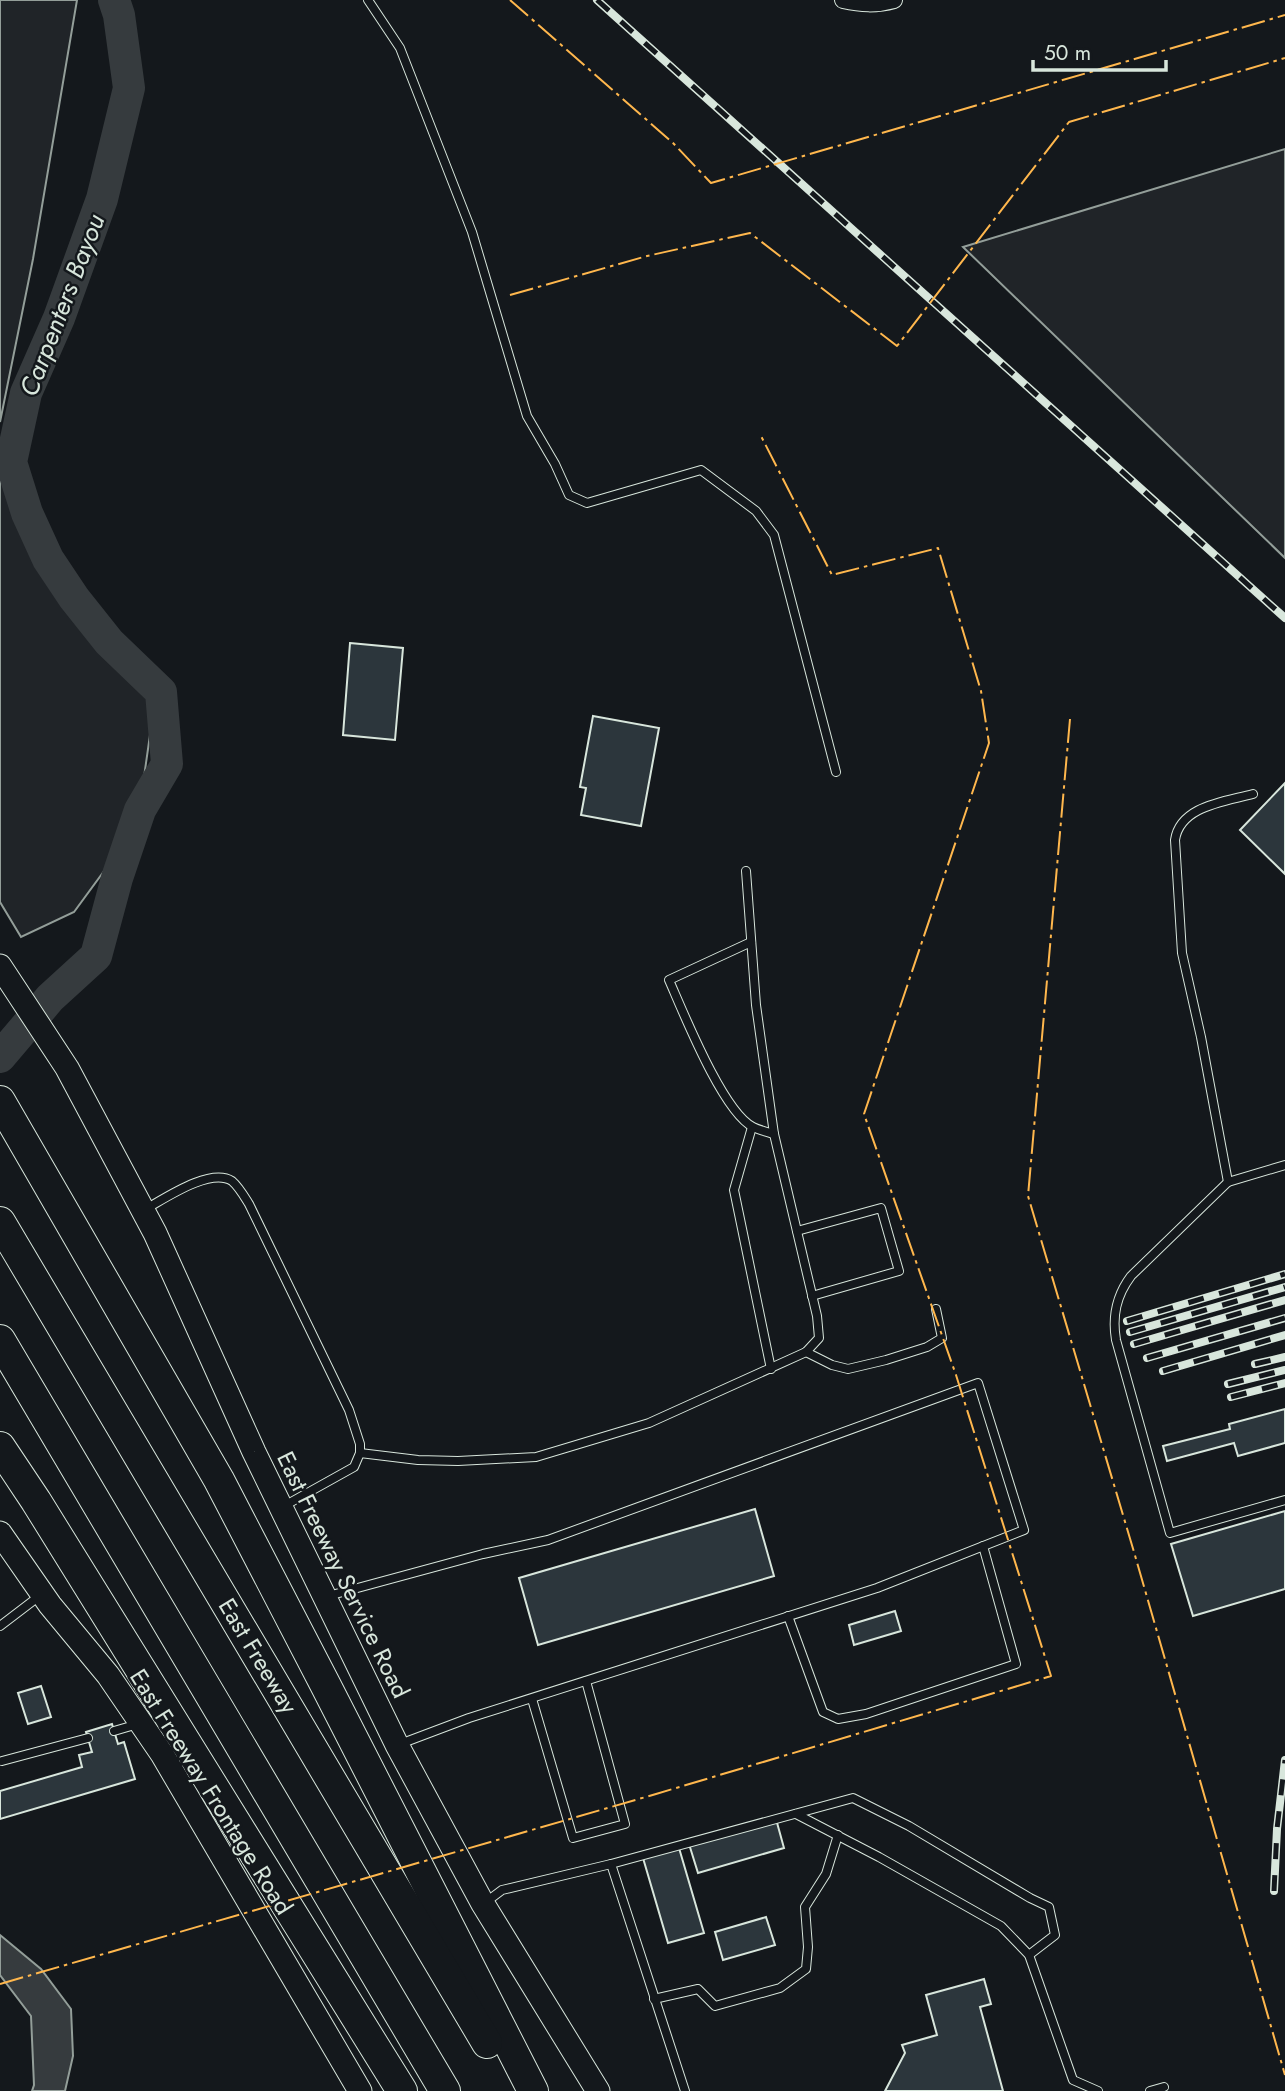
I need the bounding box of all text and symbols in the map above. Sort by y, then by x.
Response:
scale bar [1033,28,1166,72]
text: 50 m [1044,38,1091,68]
water label: Carpenters Bayou [10,208,114,402]
street label: East Freeway Service Road [268,1445,419,1704]
street label: East Freeway [210,1591,307,1721]
street label: East Freeway Frontage Road [121,1662,302,1921]

